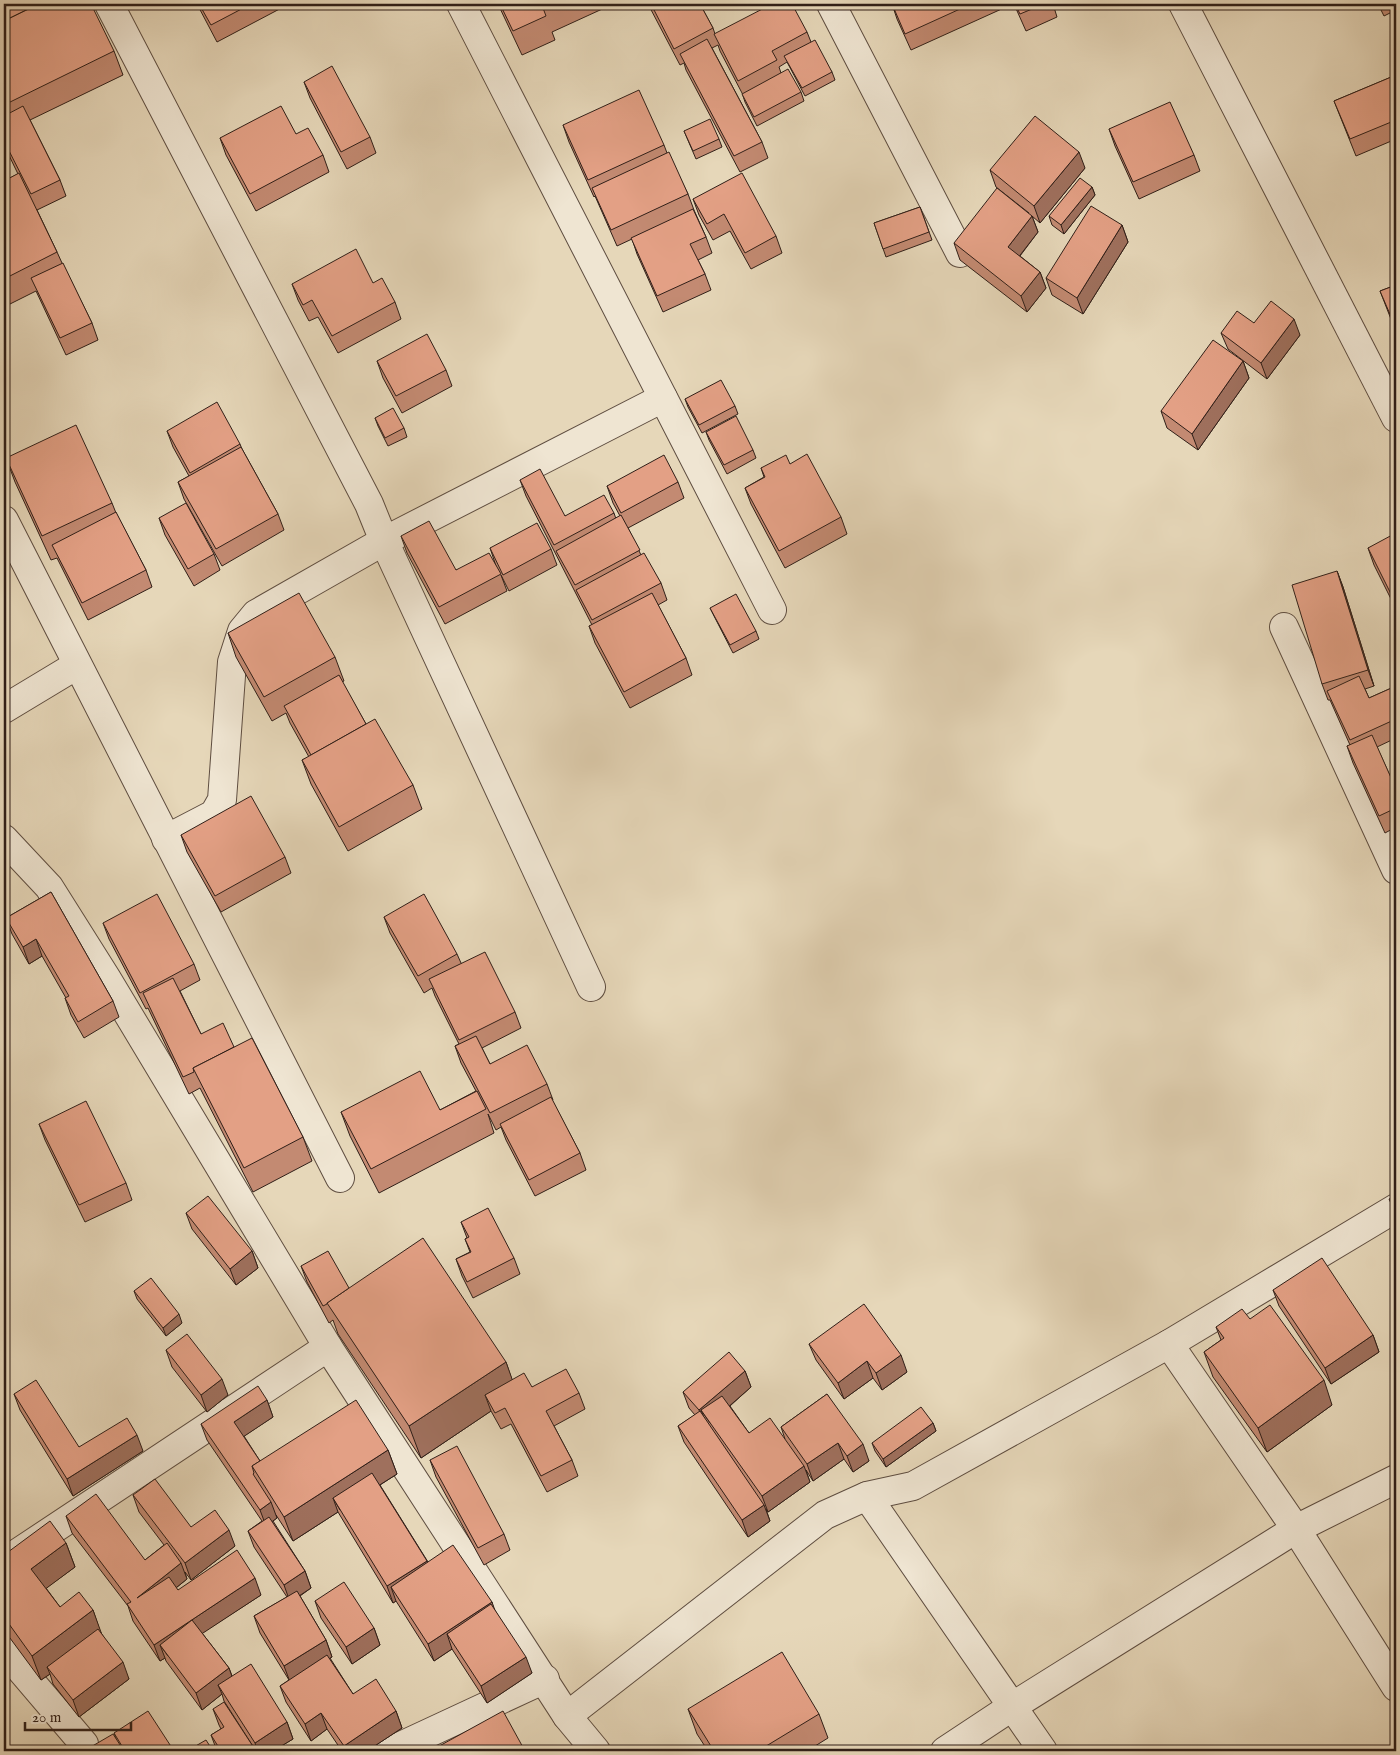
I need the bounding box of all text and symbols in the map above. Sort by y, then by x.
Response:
scale bar [25,1700,131,1732]
text: 20 m [32,1708,62,1727]

